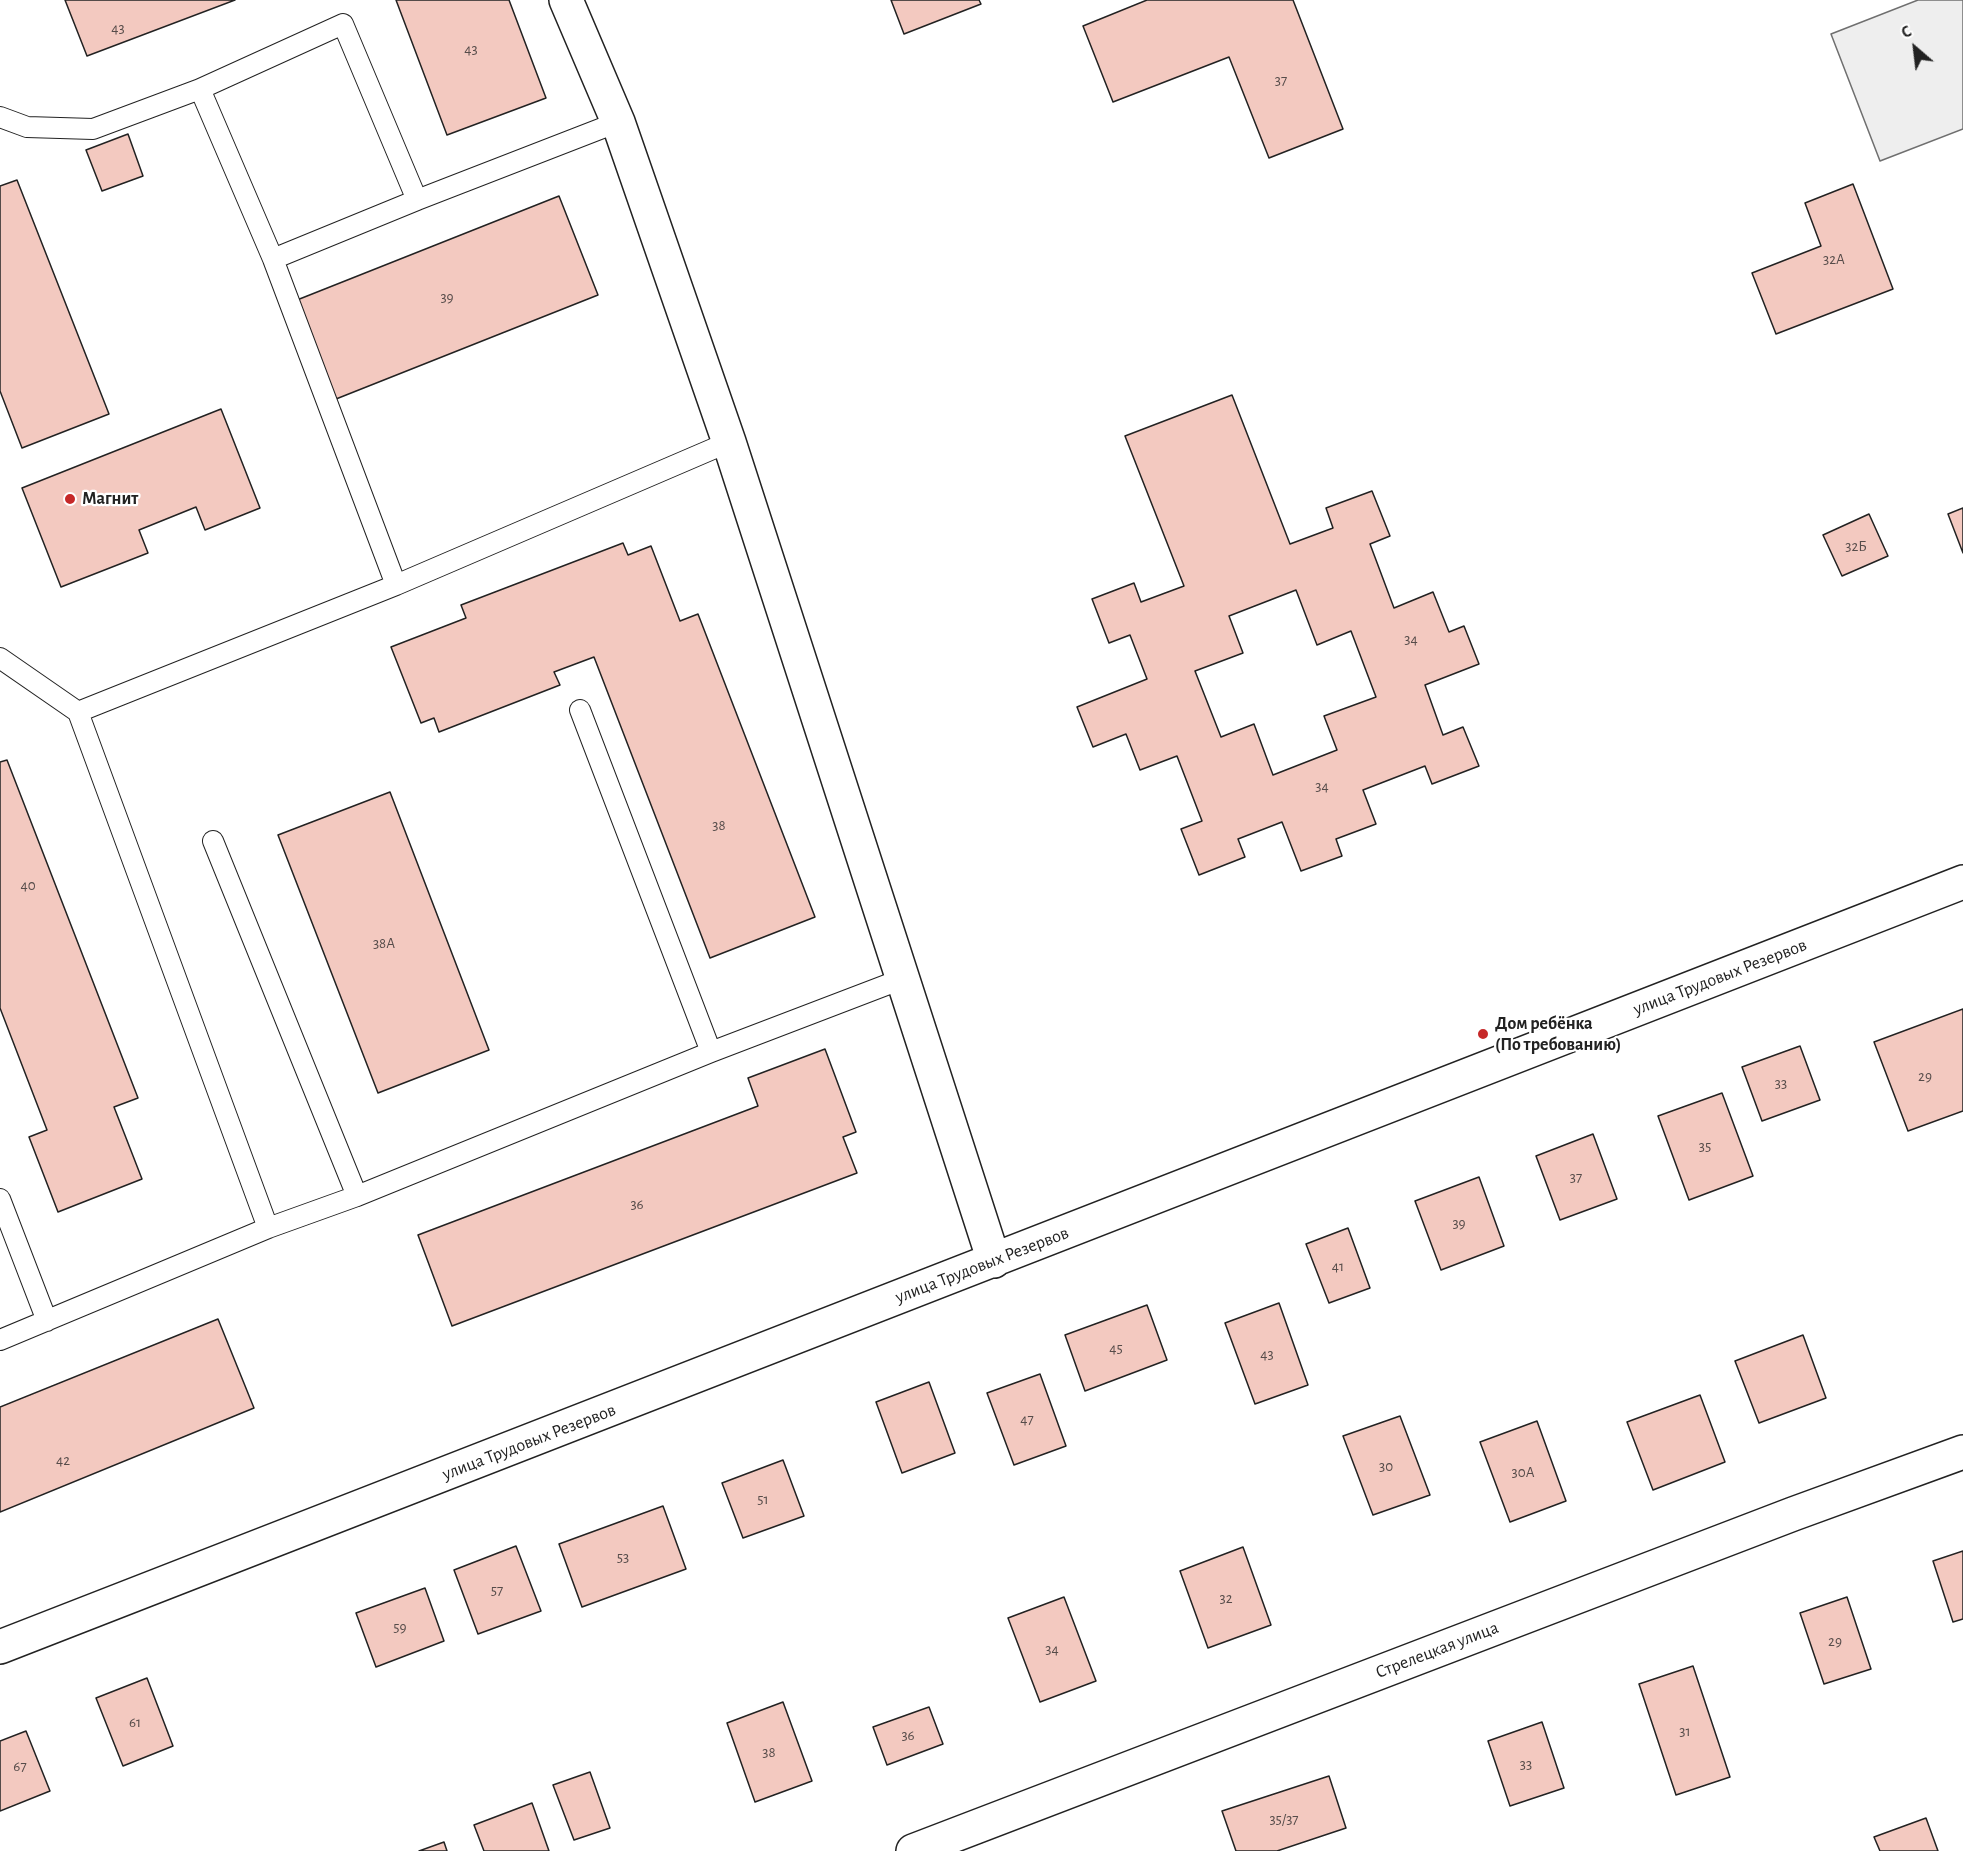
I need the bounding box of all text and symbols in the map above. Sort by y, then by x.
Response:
north arrow [1885,18,1945,78]
house number: 43 [111,19,125,37]
text: С [1899,23,1914,41]
house number: 43 [464,40,478,58]
house number: 37 [1275,71,1287,89]
house number: 32А [1823,250,1845,268]
house number: 39 [440,288,454,306]
place label: Магнит [82,488,138,510]
marker: Магнит [63,492,77,506]
house number: 32Б [1845,537,1867,555]
house number: 34 [1404,630,1418,648]
house number: 34 [1315,777,1329,795]
house number: 38 [712,816,726,834]
house number: 40 [20,876,36,894]
house number: 38А [373,934,395,952]
street label: улица Трудовых Резервов [1630,934,1810,1020]
place label: Дом ребёнка (По требованию) [1495,1013,1621,1056]
marker: Дом ребёнка (По требованию) [1476,1027,1490,1041]
house number: 29 [1918,1067,1932,1085]
house number: 33 [1775,1074,1787,1092]
house number: 35 [1699,1137,1711,1155]
house number: 37 [1570,1168,1582,1186]
house number: 36 [630,1195,644,1213]
house number: 39 [1452,1214,1466,1232]
street label: улица Трудовых Резервов [892,1222,1072,1308]
house number: 41 [1332,1257,1344,1275]
house number: 45 [1109,1339,1123,1357]
house number: 43 [1260,1345,1274,1363]
street label: улица Трудовых Резервов [439,1399,619,1485]
house number: 47 [1020,1410,1034,1428]
house number: 42 [56,1451,70,1469]
house number: 30 [1379,1457,1393,1475]
house number: 30А [1512,1463,1534,1481]
house number: 51 [757,1490,769,1508]
house number: 53 [617,1548,629,1566]
house number: 57 [491,1581,503,1599]
house number: 32 [1219,1589,1233,1607]
street label: Стрелецкая улица [1372,1617,1502,1683]
house number: 59 [393,1618,407,1636]
house number: 29 [1828,1632,1842,1650]
house number: 34 [1045,1640,1059,1658]
house number: 61 [129,1713,141,1731]
house number: 31 [1679,1722,1691,1740]
house number: 36 [901,1726,915,1744]
house number: 38 [762,1743,776,1761]
house number: 33 [1520,1755,1532,1773]
house number: 67 [13,1757,27,1775]
house number: 35/37 [1269,1810,1299,1828]

